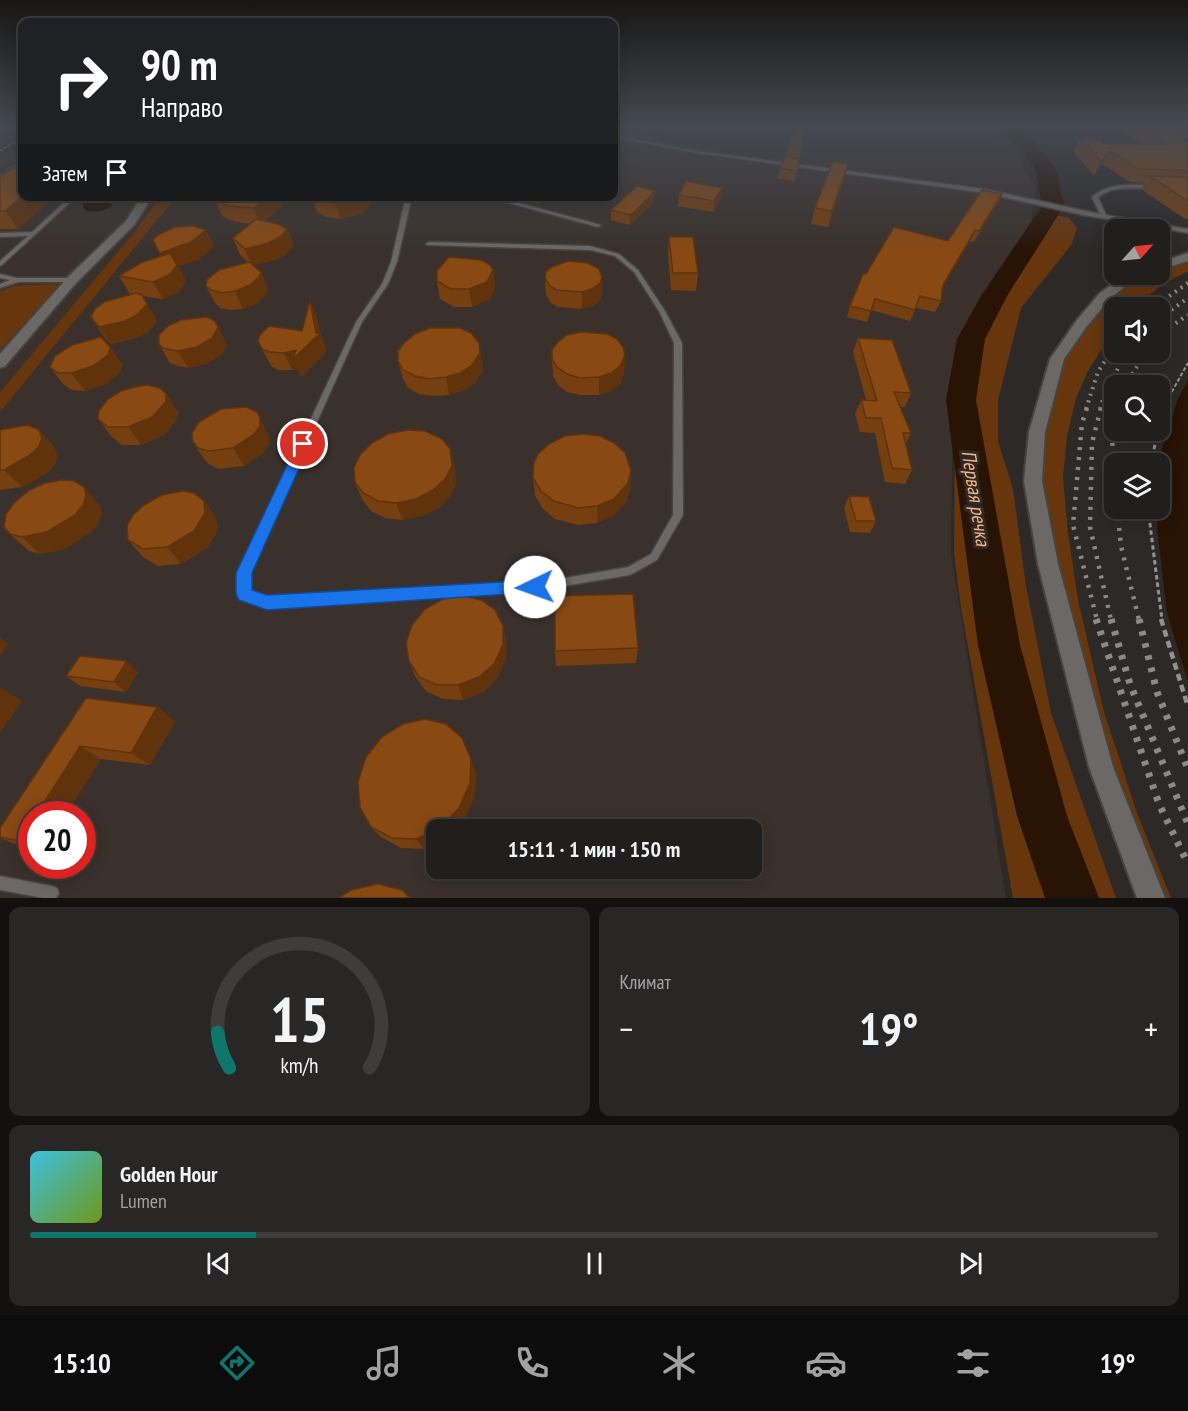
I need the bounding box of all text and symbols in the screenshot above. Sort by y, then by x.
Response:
text: 90 m [141,37,218,92]
icon: right [42,42,120,120]
text: Направо [141,90,223,124]
icon: arrive [100,156,133,189]
text: Затем [42,159,88,187]
north arrow [1104,219,1170,285]
map controls [1104,219,1170,519]
button: sound [1104,297,1170,363]
button: search [1104,375,1170,441]
pin [277,418,328,469]
icon: arrive [286,427,319,460]
water label: Первая речка [956,448,997,548]
button: layers [1104,453,1170,519]
position arrow [503,555,567,619]
speed limit sign: 20 [18,801,96,879]
text: 15:11 · 1 мин · 150 m [508,835,680,863]
text: Климат [620,969,671,995]
text: 15 [269,978,329,1059]
text: 19° [859,999,918,1057]
text: − [620,1007,633,1050]
text: + [1144,1007,1158,1050]
text: km/h [280,1052,318,1080]
text: Golden Hour [120,1160,218,1188]
text: Lumen [120,1188,167,1214]
icon: previous [202,1247,235,1280]
icon: pause [578,1247,611,1280]
icon: next [954,1247,987,1280]
icon: directions [216,1342,258,1384]
icon: music [363,1342,405,1384]
icon: phone [511,1342,553,1384]
icon: climate [658,1342,700,1384]
icon: car [805,1342,847,1384]
icon: filters [952,1342,994,1384]
text: 15:10 [53,1346,111,1380]
text: 19° [1100,1346,1135,1380]

